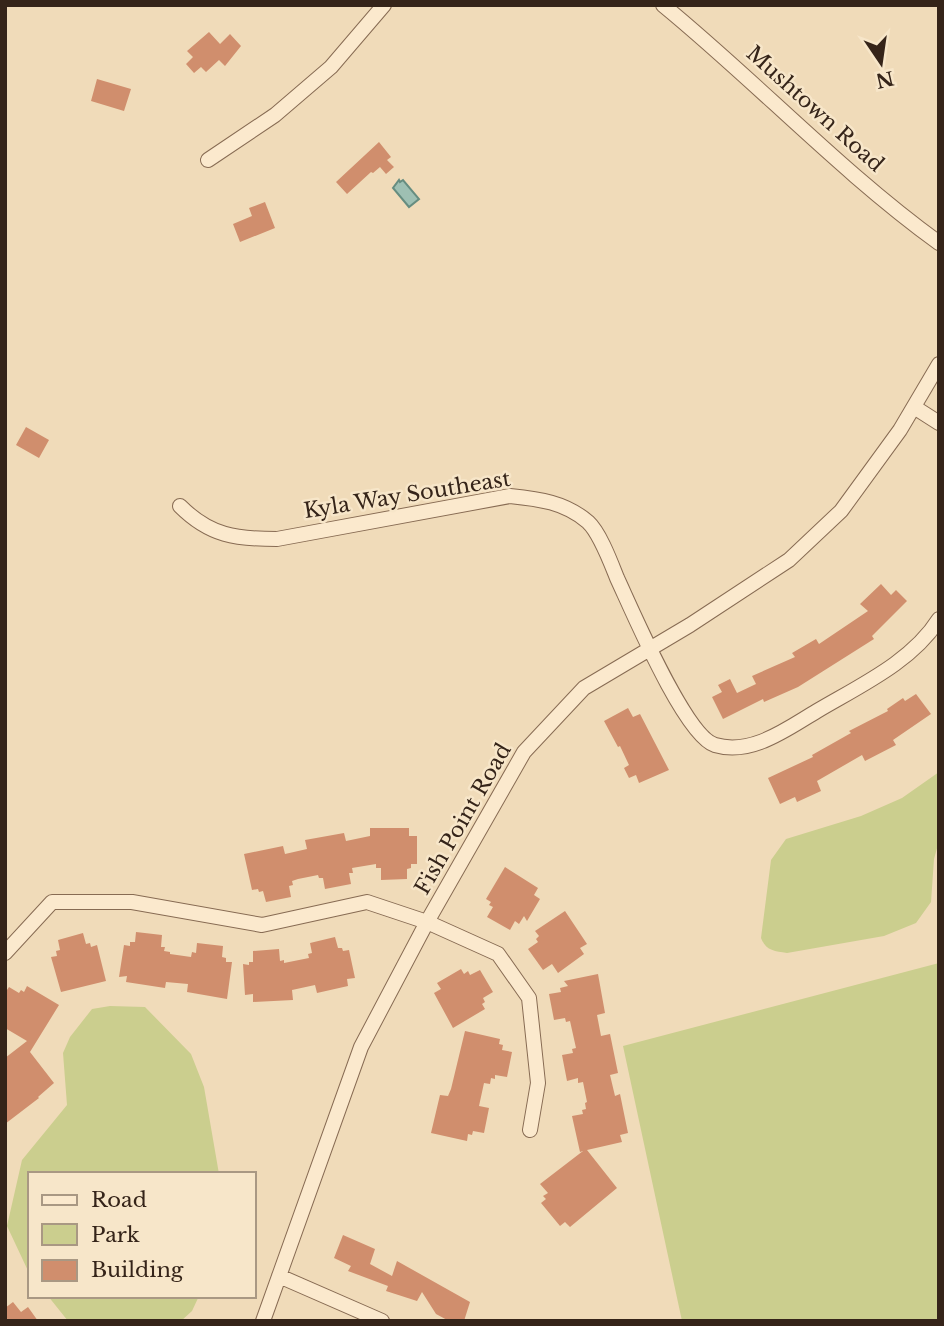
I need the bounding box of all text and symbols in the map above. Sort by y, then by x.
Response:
north arrow [846,28,916,98]
street label: Mushtown Road [741,40,889,178]
text: N [873,66,896,92]
street label: Kyla Way Southeast [302,466,512,524]
street label: Fish Point Road [409,739,517,899]
legend [28,1172,256,1298]
text: Road [91,1187,147,1213]
text: Park [91,1222,140,1248]
text: Building [91,1257,184,1283]

